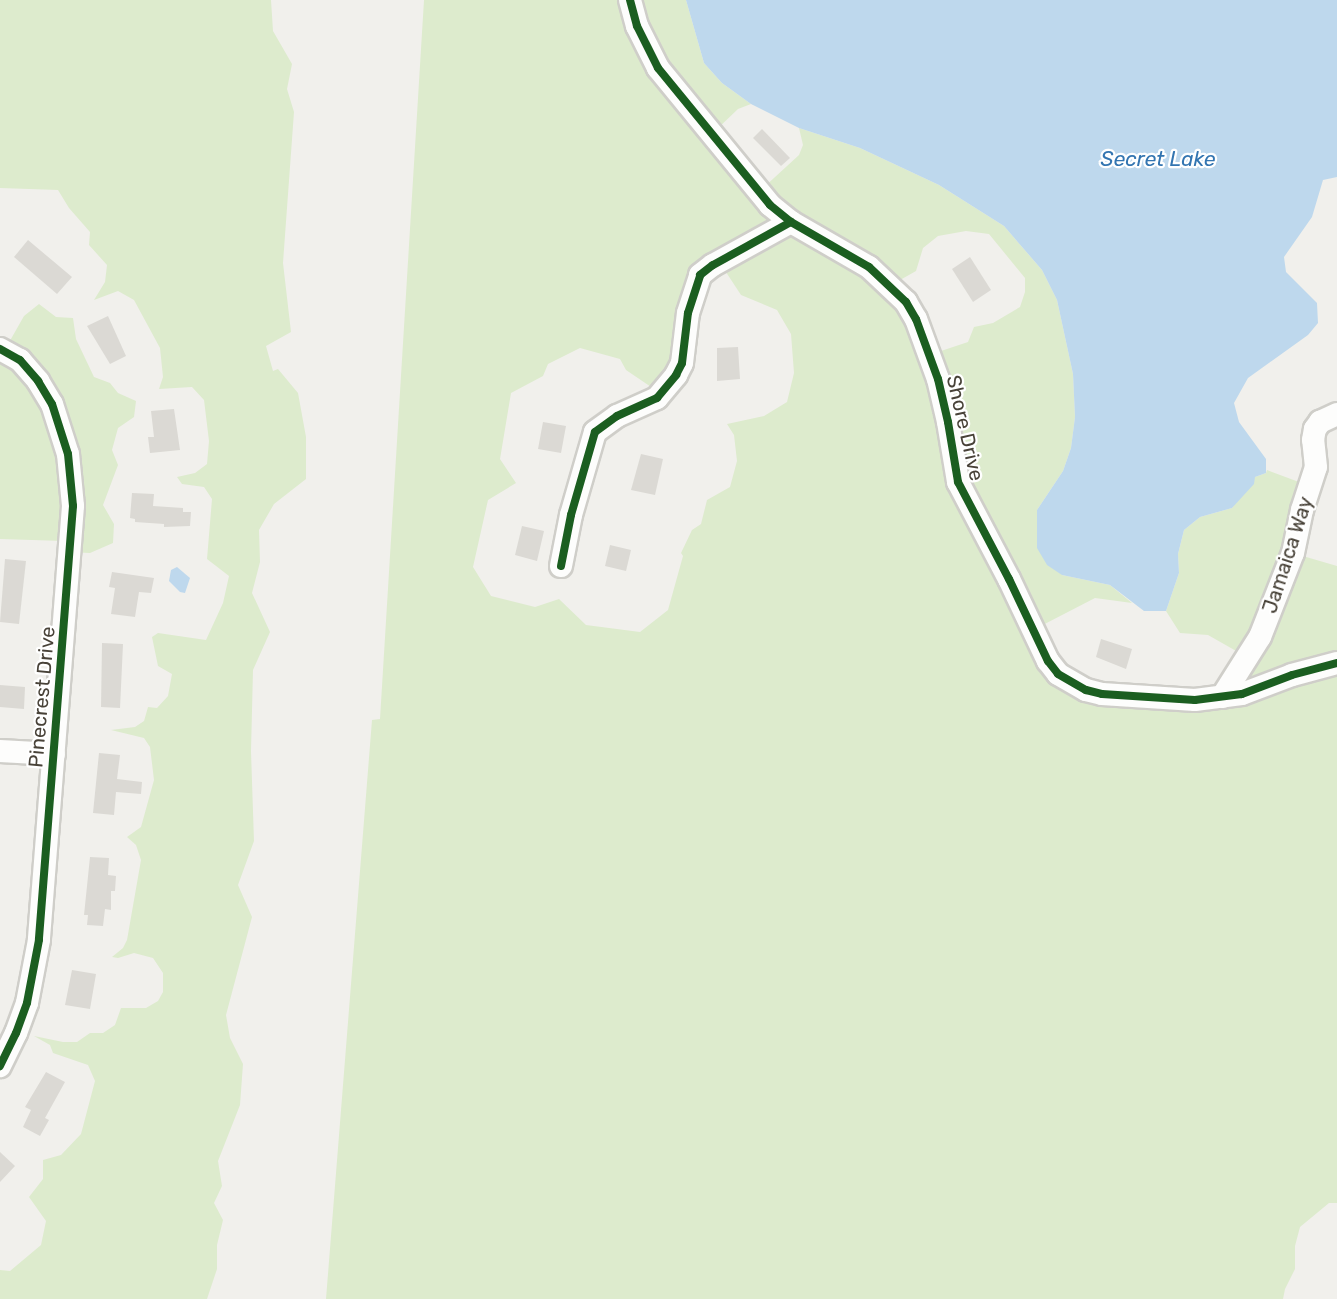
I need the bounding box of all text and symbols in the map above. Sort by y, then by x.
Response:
water label: Secret Lake [1100,146,1216,172]
street label: Shore Drive [941,373,989,483]
street label: Jamaica Way [1258,493,1318,617]
street label: Pinecrest Drive [24,625,60,769]

